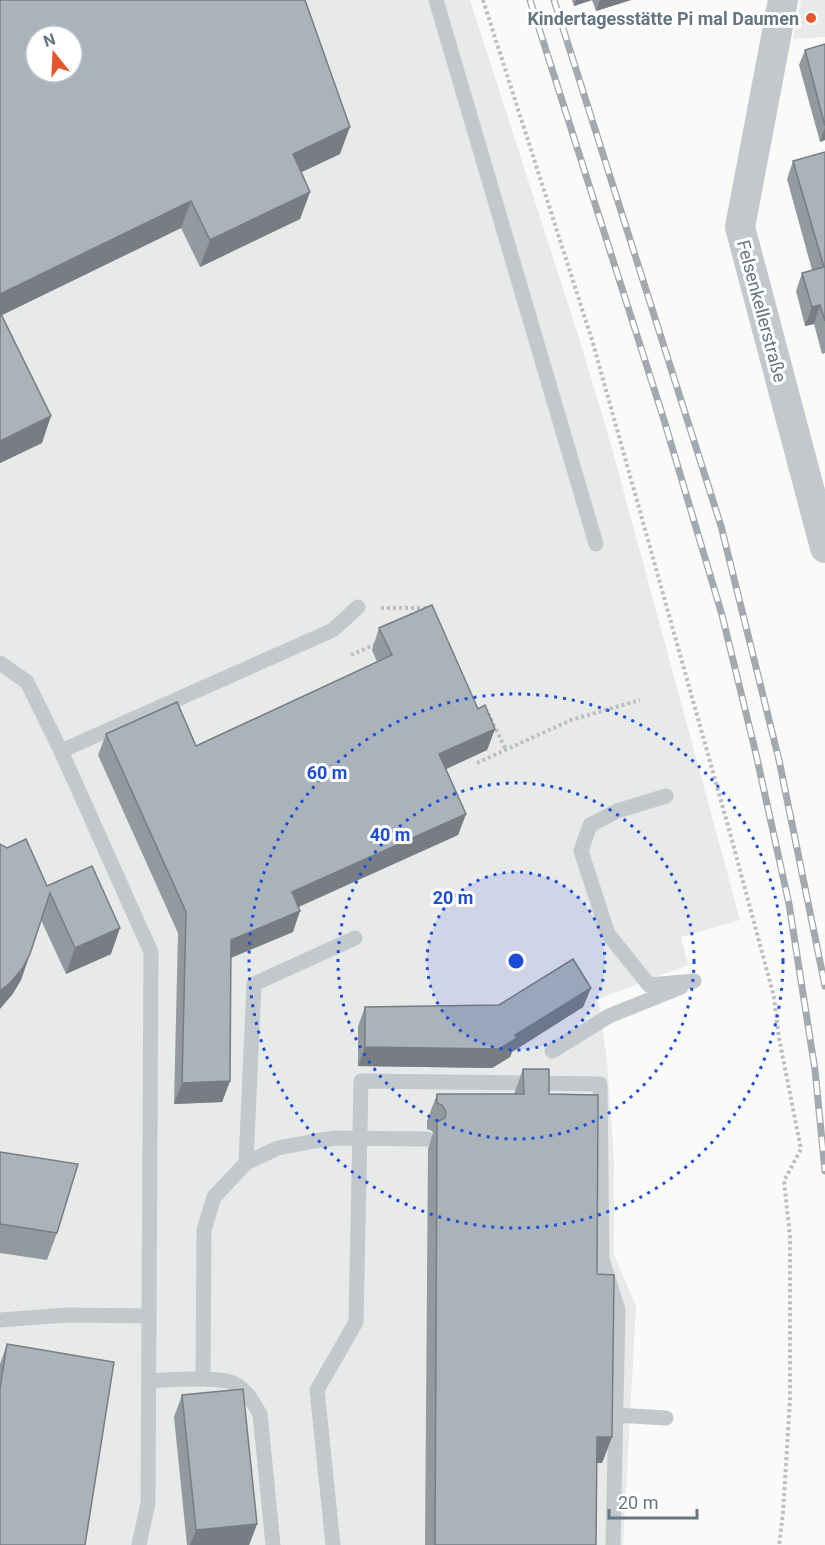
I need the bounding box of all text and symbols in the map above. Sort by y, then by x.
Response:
place label: Kindertagesstätte Pi mal Daumen [527,8,799,29]
marker: Kindertagesstätte Pi mal Daumen [804,11,818,25]
north arrow [24,24,84,84]
text: N [41,29,58,51]
street label: Felsenkellerstraße [733,238,791,384]
text: 60 m [307,762,347,783]
text: 40 m [370,824,410,845]
text: 20 m [433,887,473,908]
centre of rings [506,951,526,971]
scale bar [609,1482,698,1520]
text: 20 m [618,1492,658,1513]

